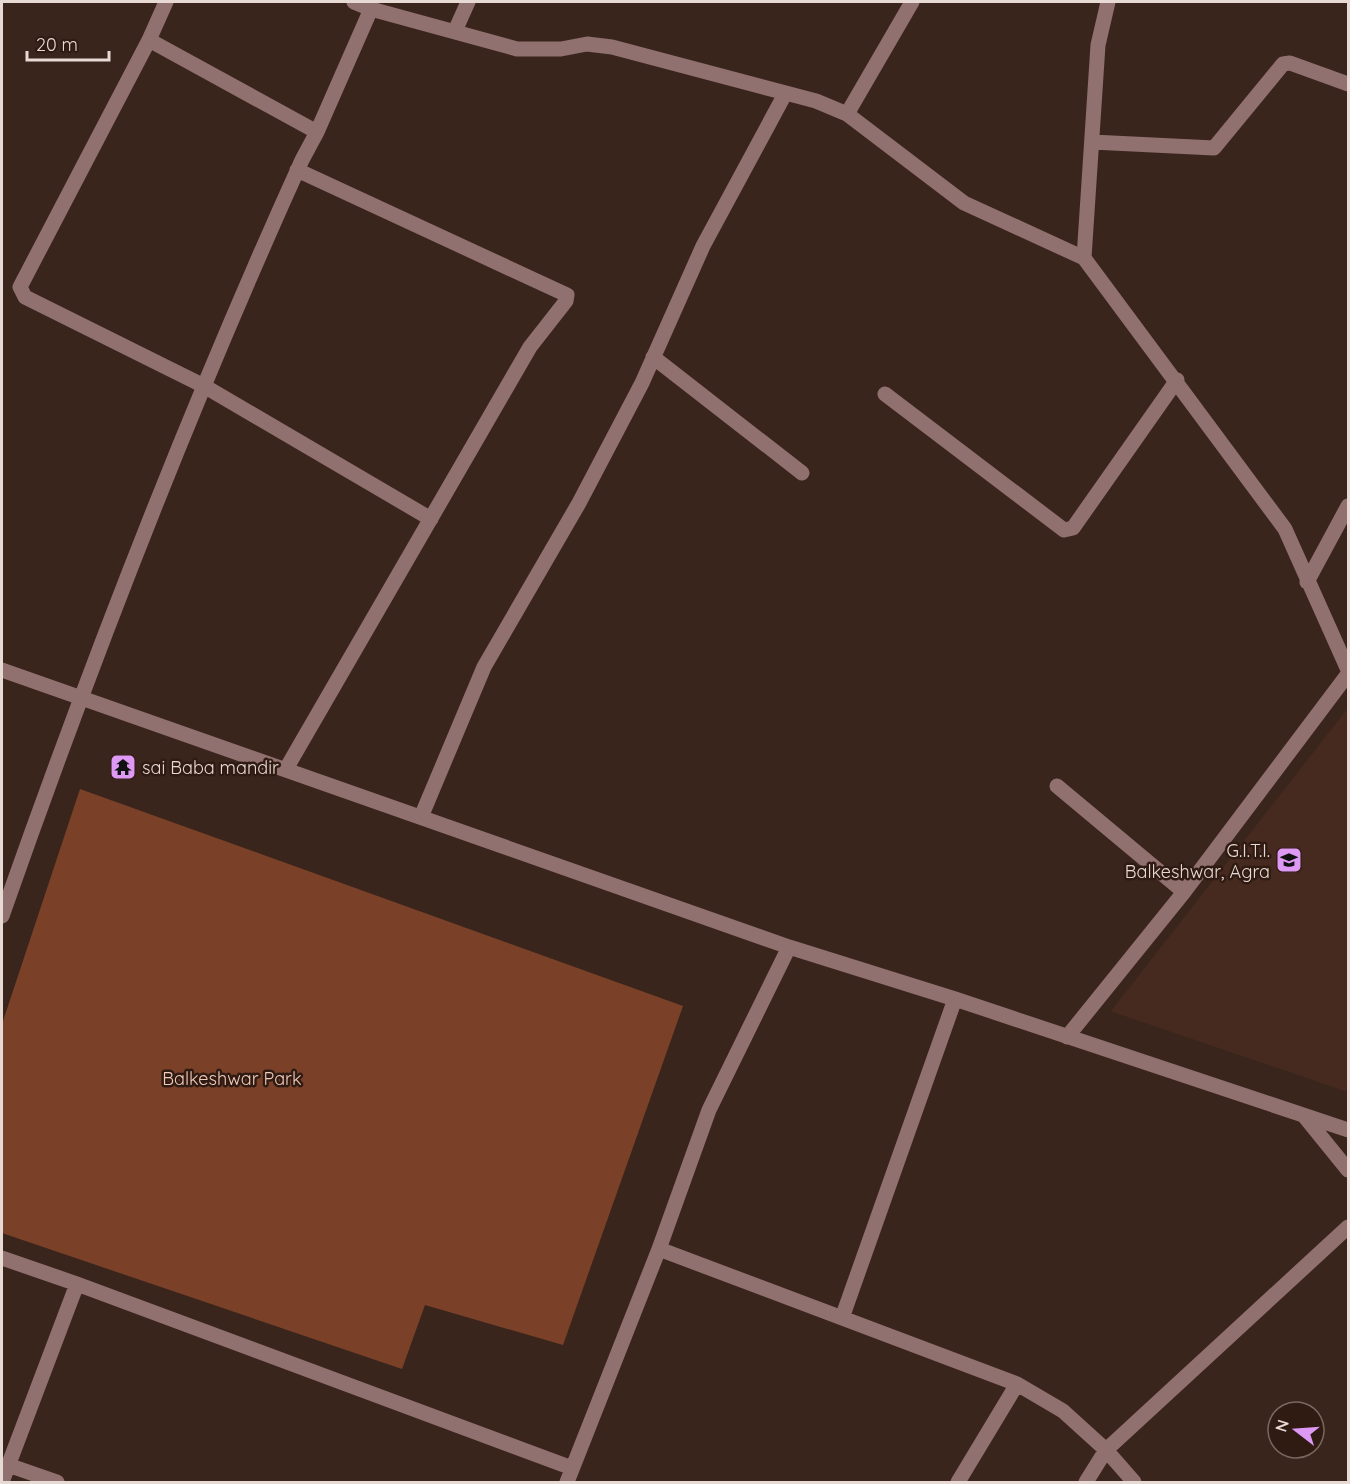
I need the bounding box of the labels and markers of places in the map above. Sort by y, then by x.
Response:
temple icon: sai Baba mandir [108,752,138,782]
place label: sai Baba mandir [142,756,279,779]
place label: G.I.T.I. Balkeshwar, Agra [1125,839,1270,883]
school or university icon: G.I.T.I. Balkeshwar, Agra [1274,845,1304,875]

